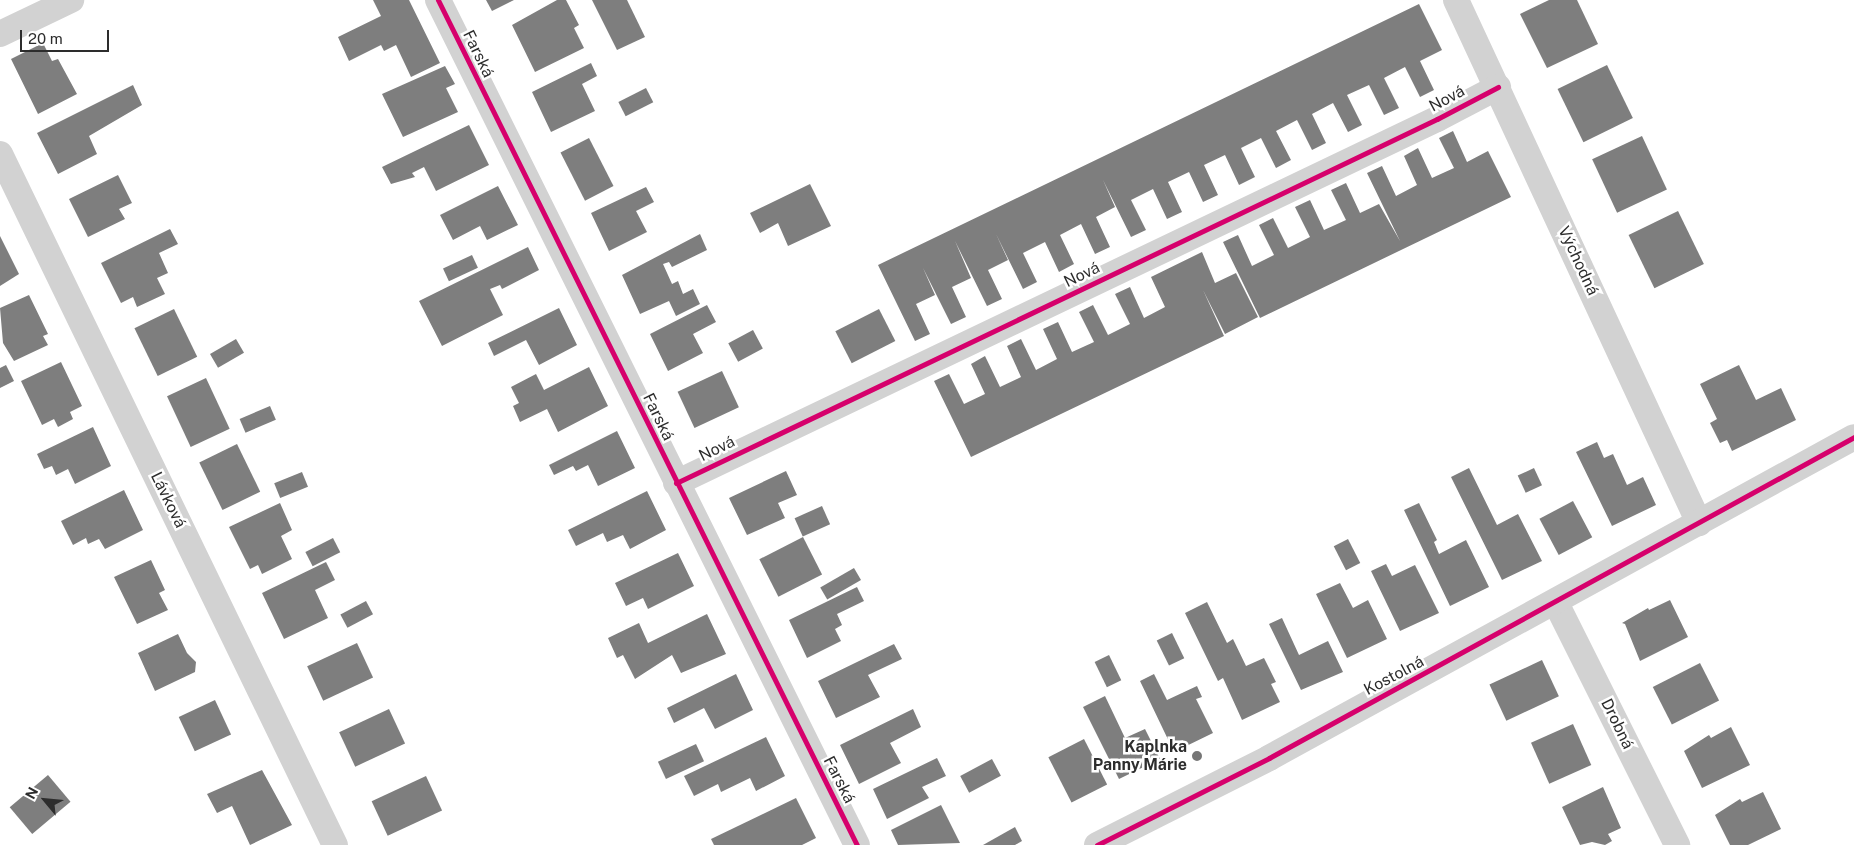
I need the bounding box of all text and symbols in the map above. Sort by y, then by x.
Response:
scale bar [22,20,111,52]
street label: Farská [458,27,498,81]
text: 20 m [28,30,63,47]
street label: Nová [1426,82,1468,116]
street label: Východná [1554,224,1602,298]
street label: Nová [1061,258,1103,292]
street label: Farská [638,390,678,444]
street label: Nová [696,432,738,466]
street label: Lávková [146,469,190,531]
street label: Kostolná [1361,652,1427,700]
street label: Drobná [1597,696,1637,752]
place label: Kaplnka Panny Márie [1093,737,1187,775]
marker: Kaplnka Panny Márie [1191,750,1203,762]
street label: Farská [819,753,859,807]
north arrow [20,775,70,825]
text: N [22,784,41,802]

